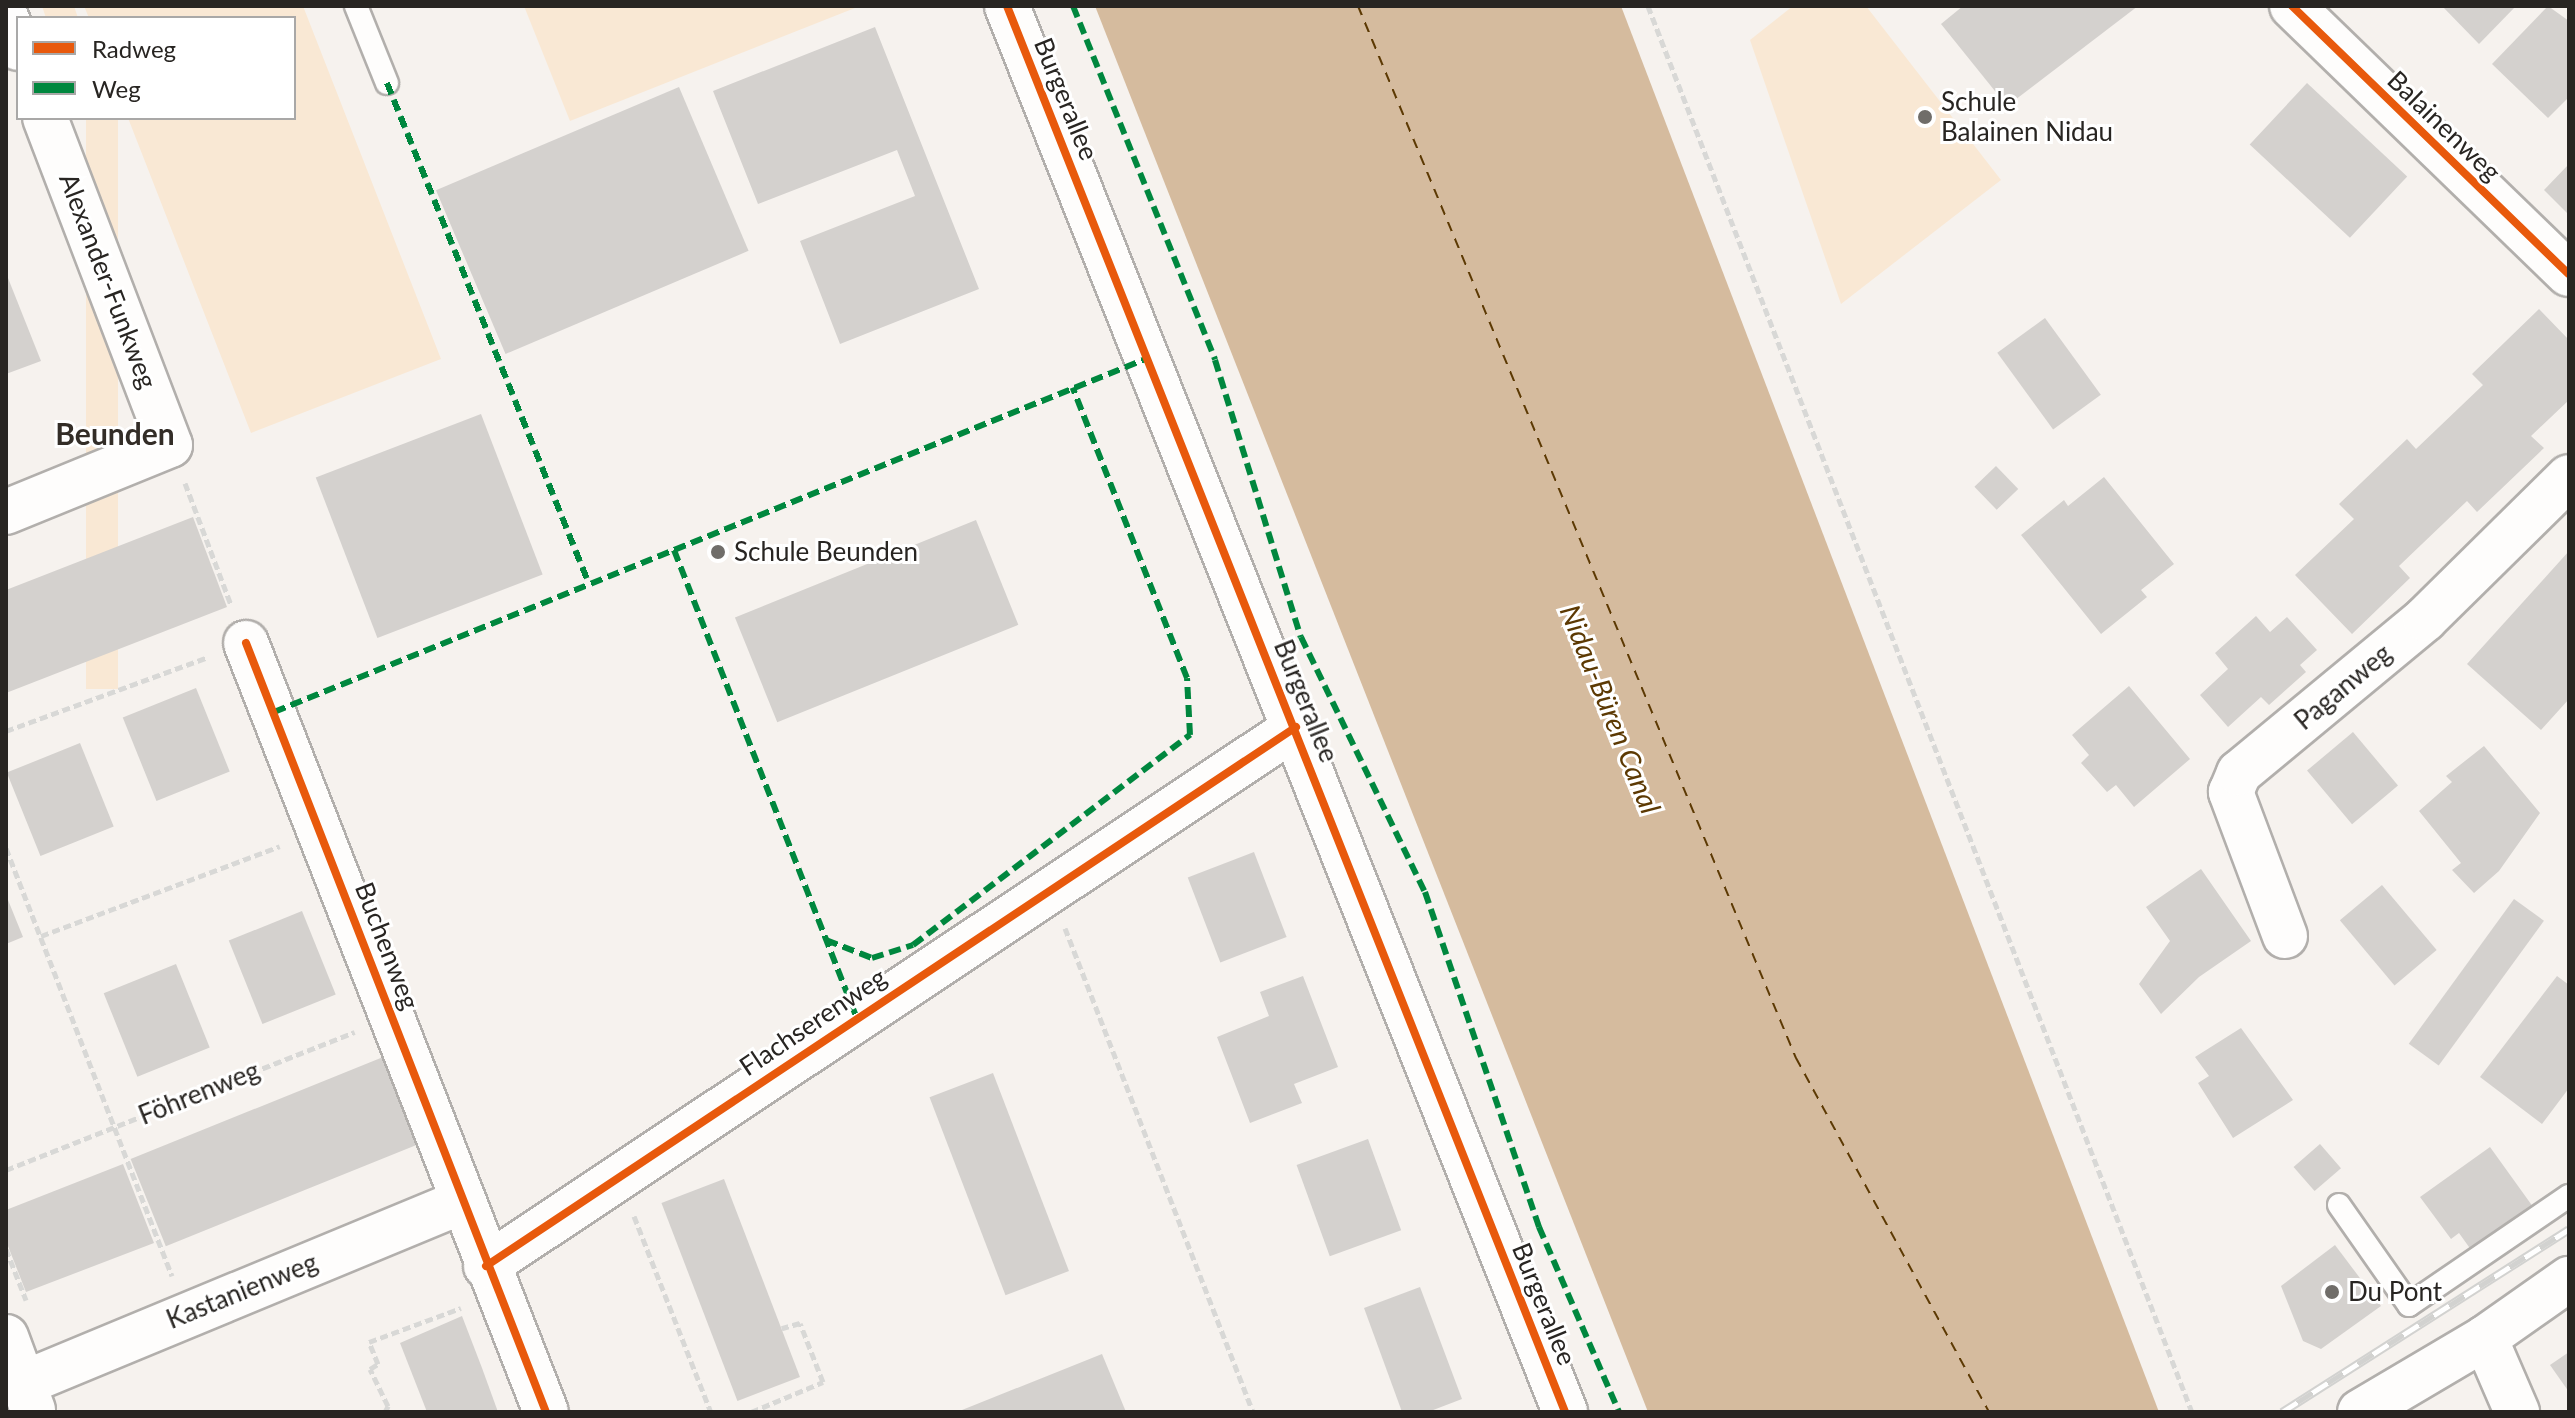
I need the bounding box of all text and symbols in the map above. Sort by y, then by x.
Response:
legend [16,16,296,120]
street label: Burgerallee [1027,33,1105,165]
text: Radweg [92,34,176,63]
street label: Balainenweg [2381,64,2507,188]
text: Weg [92,74,141,103]
place label: Schule Balainen Nidau [1941,86,2113,148]
marker: Schule Balainen Nidau [1916,108,1934,126]
street label: Alexander-Funkweg [53,169,163,393]
district label: Beunden [55,415,175,451]
place label: Schule Beunden [734,536,918,568]
marker: Schule Beunden [709,543,727,561]
water label: Nidau-Büren Canal [1554,600,1668,818]
street label: Burgerallee [1267,635,1345,767]
street label: Paganweg [2288,638,2398,736]
street label: Buchenweg [348,878,426,1014]
street label: Flachserenweg [734,962,892,1082]
street label: Föhrenweg [134,1055,264,1131]
street label: Burgerallee [1505,1238,1583,1370]
street label: Kastanienweg [162,1247,322,1335]
place label: Du Pont [2348,1276,2442,1308]
marker: Du Pont [2323,1283,2341,1301]

